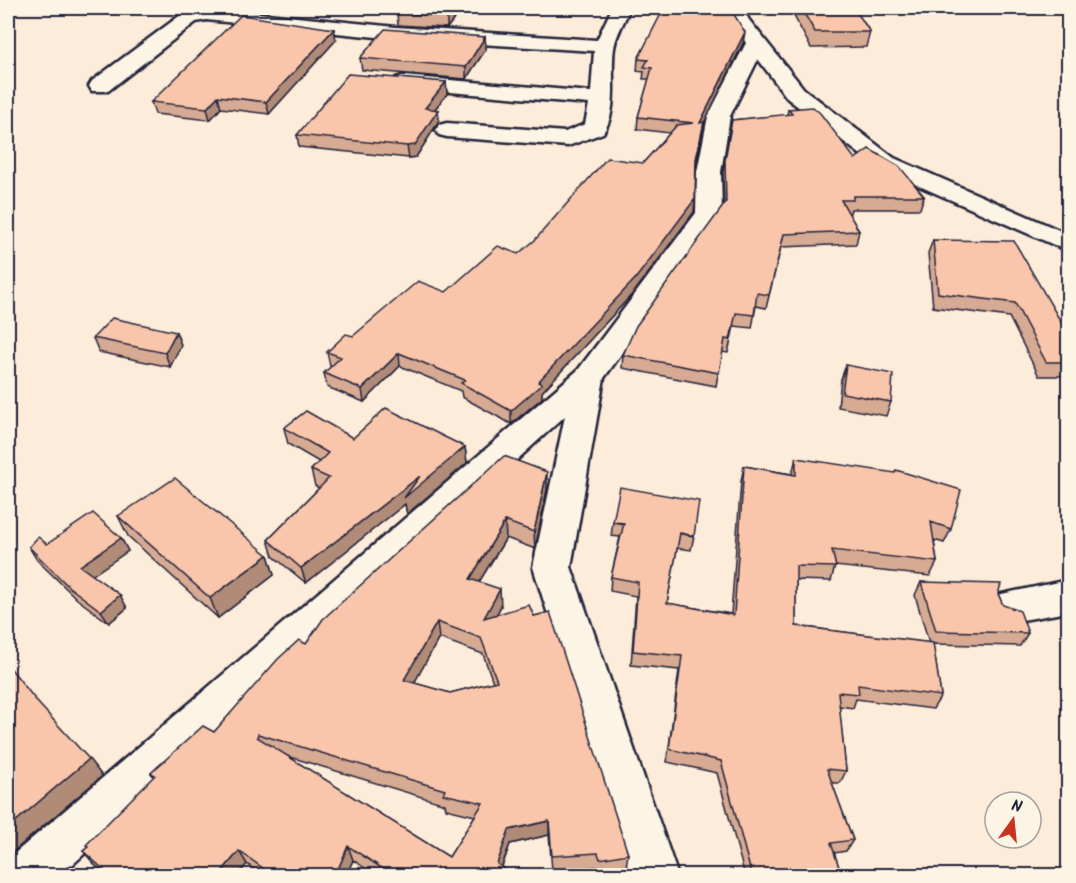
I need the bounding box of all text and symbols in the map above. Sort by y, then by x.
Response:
north arrow [983,790,1043,850]
text: N [1008,794,1025,820]

